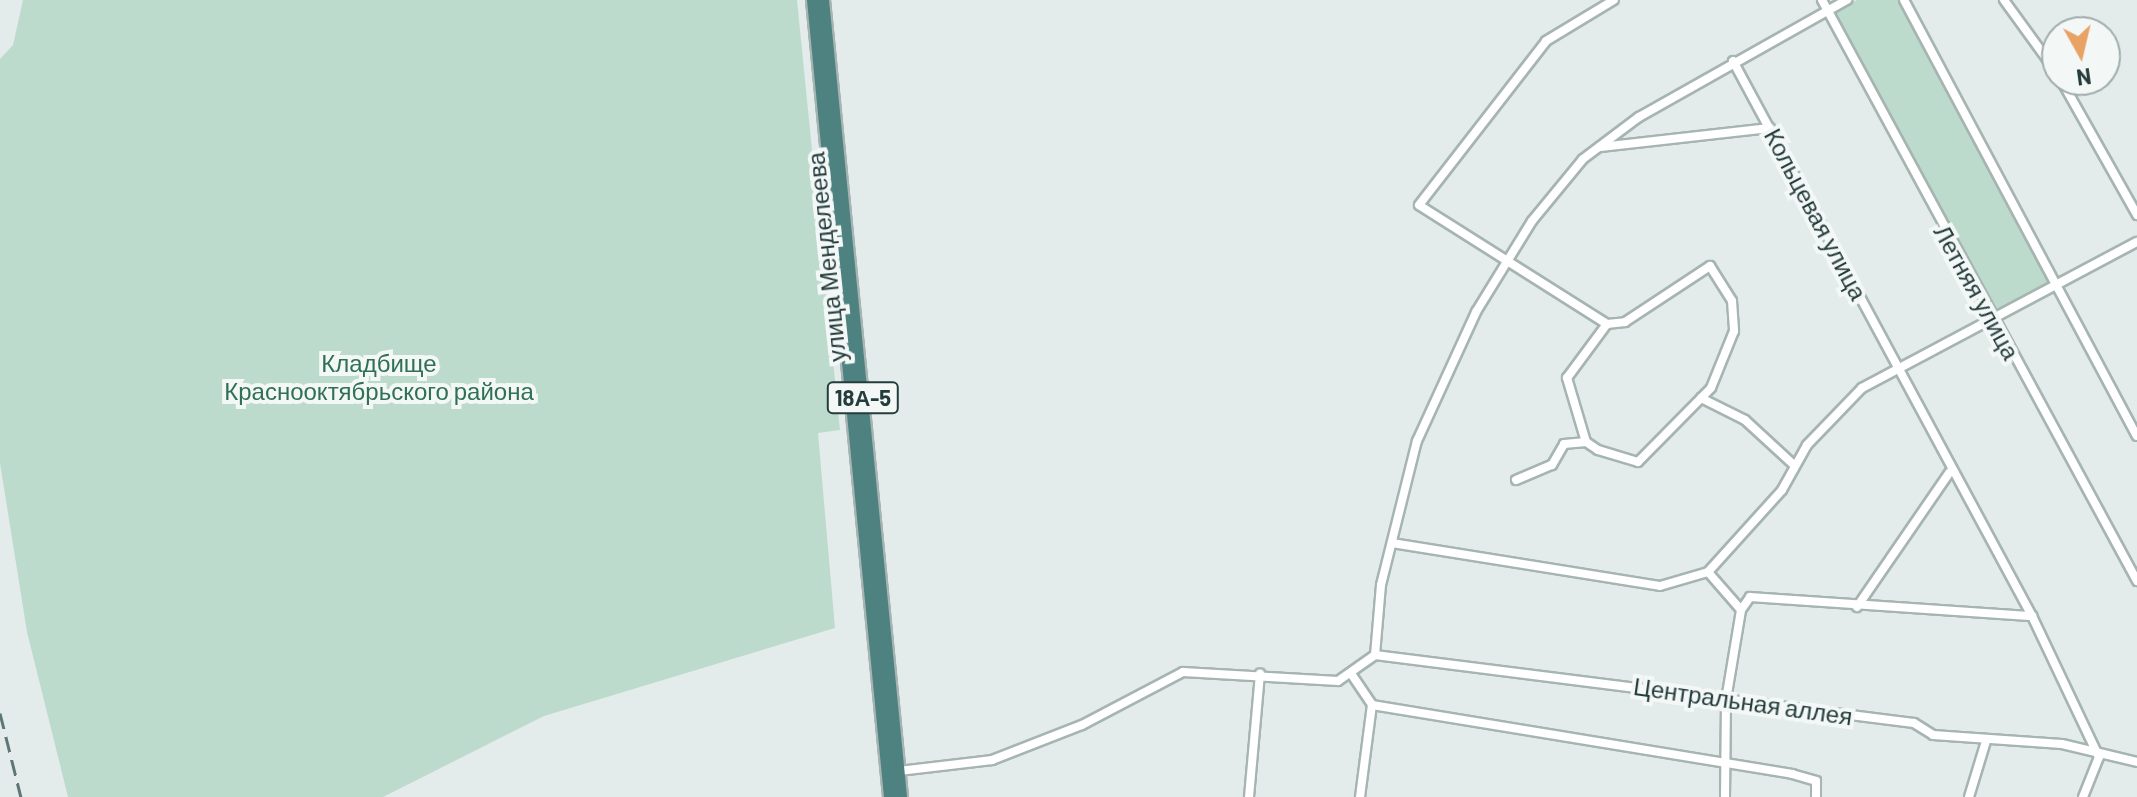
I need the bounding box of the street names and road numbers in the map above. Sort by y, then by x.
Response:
street label: Кольцевая улица [1759,123,1873,305]
street label: улица Менделеева [801,151,851,363]
street label: Летняя улица [1928,220,2026,364]
road number: 18А-5 [825,380,901,416]
street label: Центральная аллея [1632,671,1854,731]

